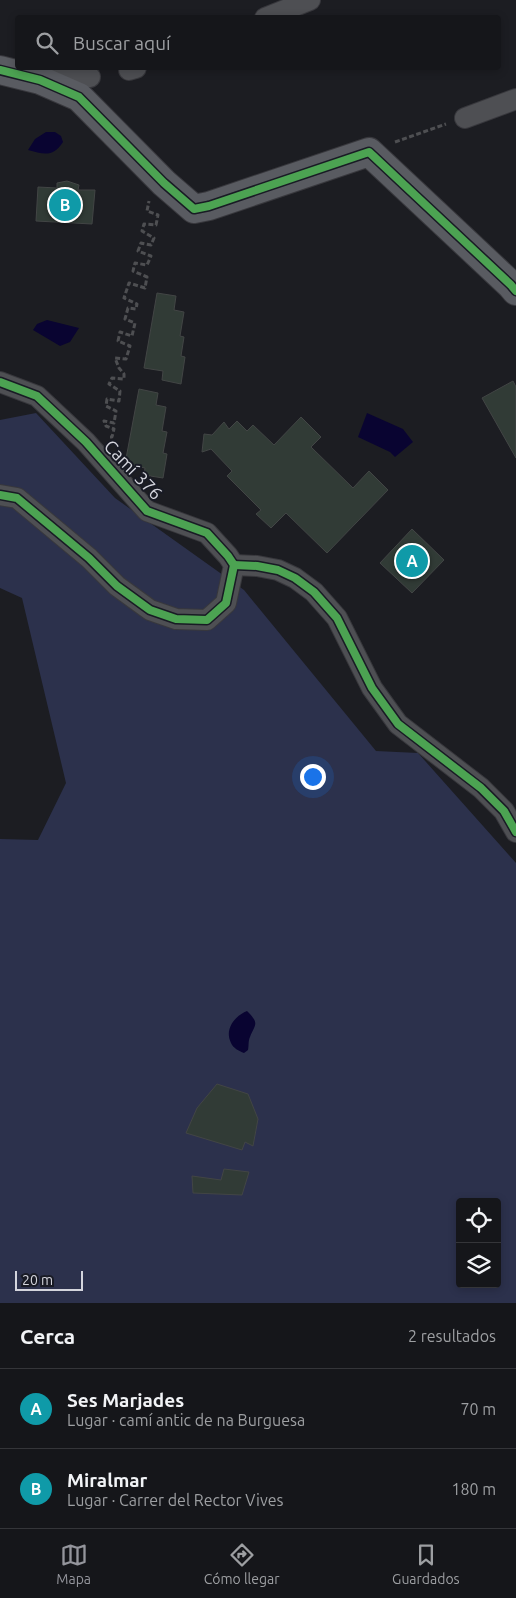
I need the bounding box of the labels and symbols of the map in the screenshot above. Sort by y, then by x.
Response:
pin: B [49,186,81,224]
street label: Camí 376 [101,435,167,503]
pin: A [396,542,428,580]
your location [300,764,326,790]
scale bar [15,1268,82,1291]

